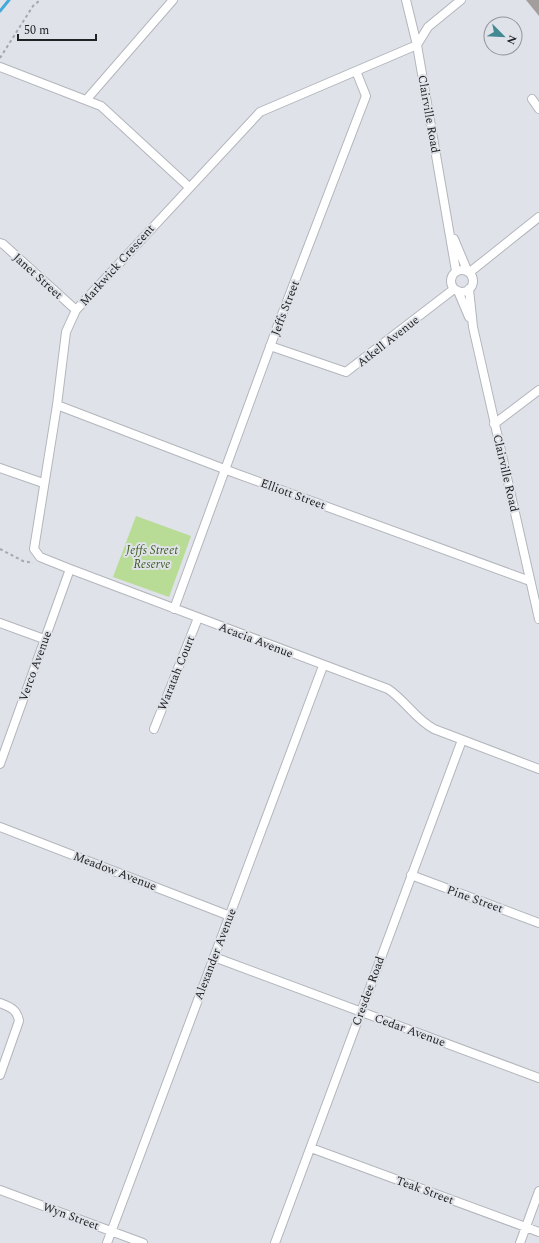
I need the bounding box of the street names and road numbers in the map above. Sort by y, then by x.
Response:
street label: Clairville Road [412,74,445,155]
street label: Markwick Crescent [75,220,159,310]
street label: Janet Street [8,249,67,304]
street label: Jeffs Street [266,278,305,339]
street label: Atkell Avenue [353,311,424,372]
street label: Clairville Road [487,432,524,514]
street label: Elliott Street [258,474,328,515]
street label: Acacia Avenue [216,618,296,663]
street label: Verco Avenue [14,628,57,704]
street label: Waratah Court [153,633,200,713]
street label: Meadow Avenue [70,847,160,896]
street label: Pine Street [444,881,506,918]
street label: Alexander Avenue [189,905,242,1003]
street label: Cresdee Road [347,953,390,1029]
street label: Cedar Avenue [372,1009,448,1052]
street label: Teak Street [393,1171,456,1210]
street label: Wyn Street [40,1197,102,1235]

